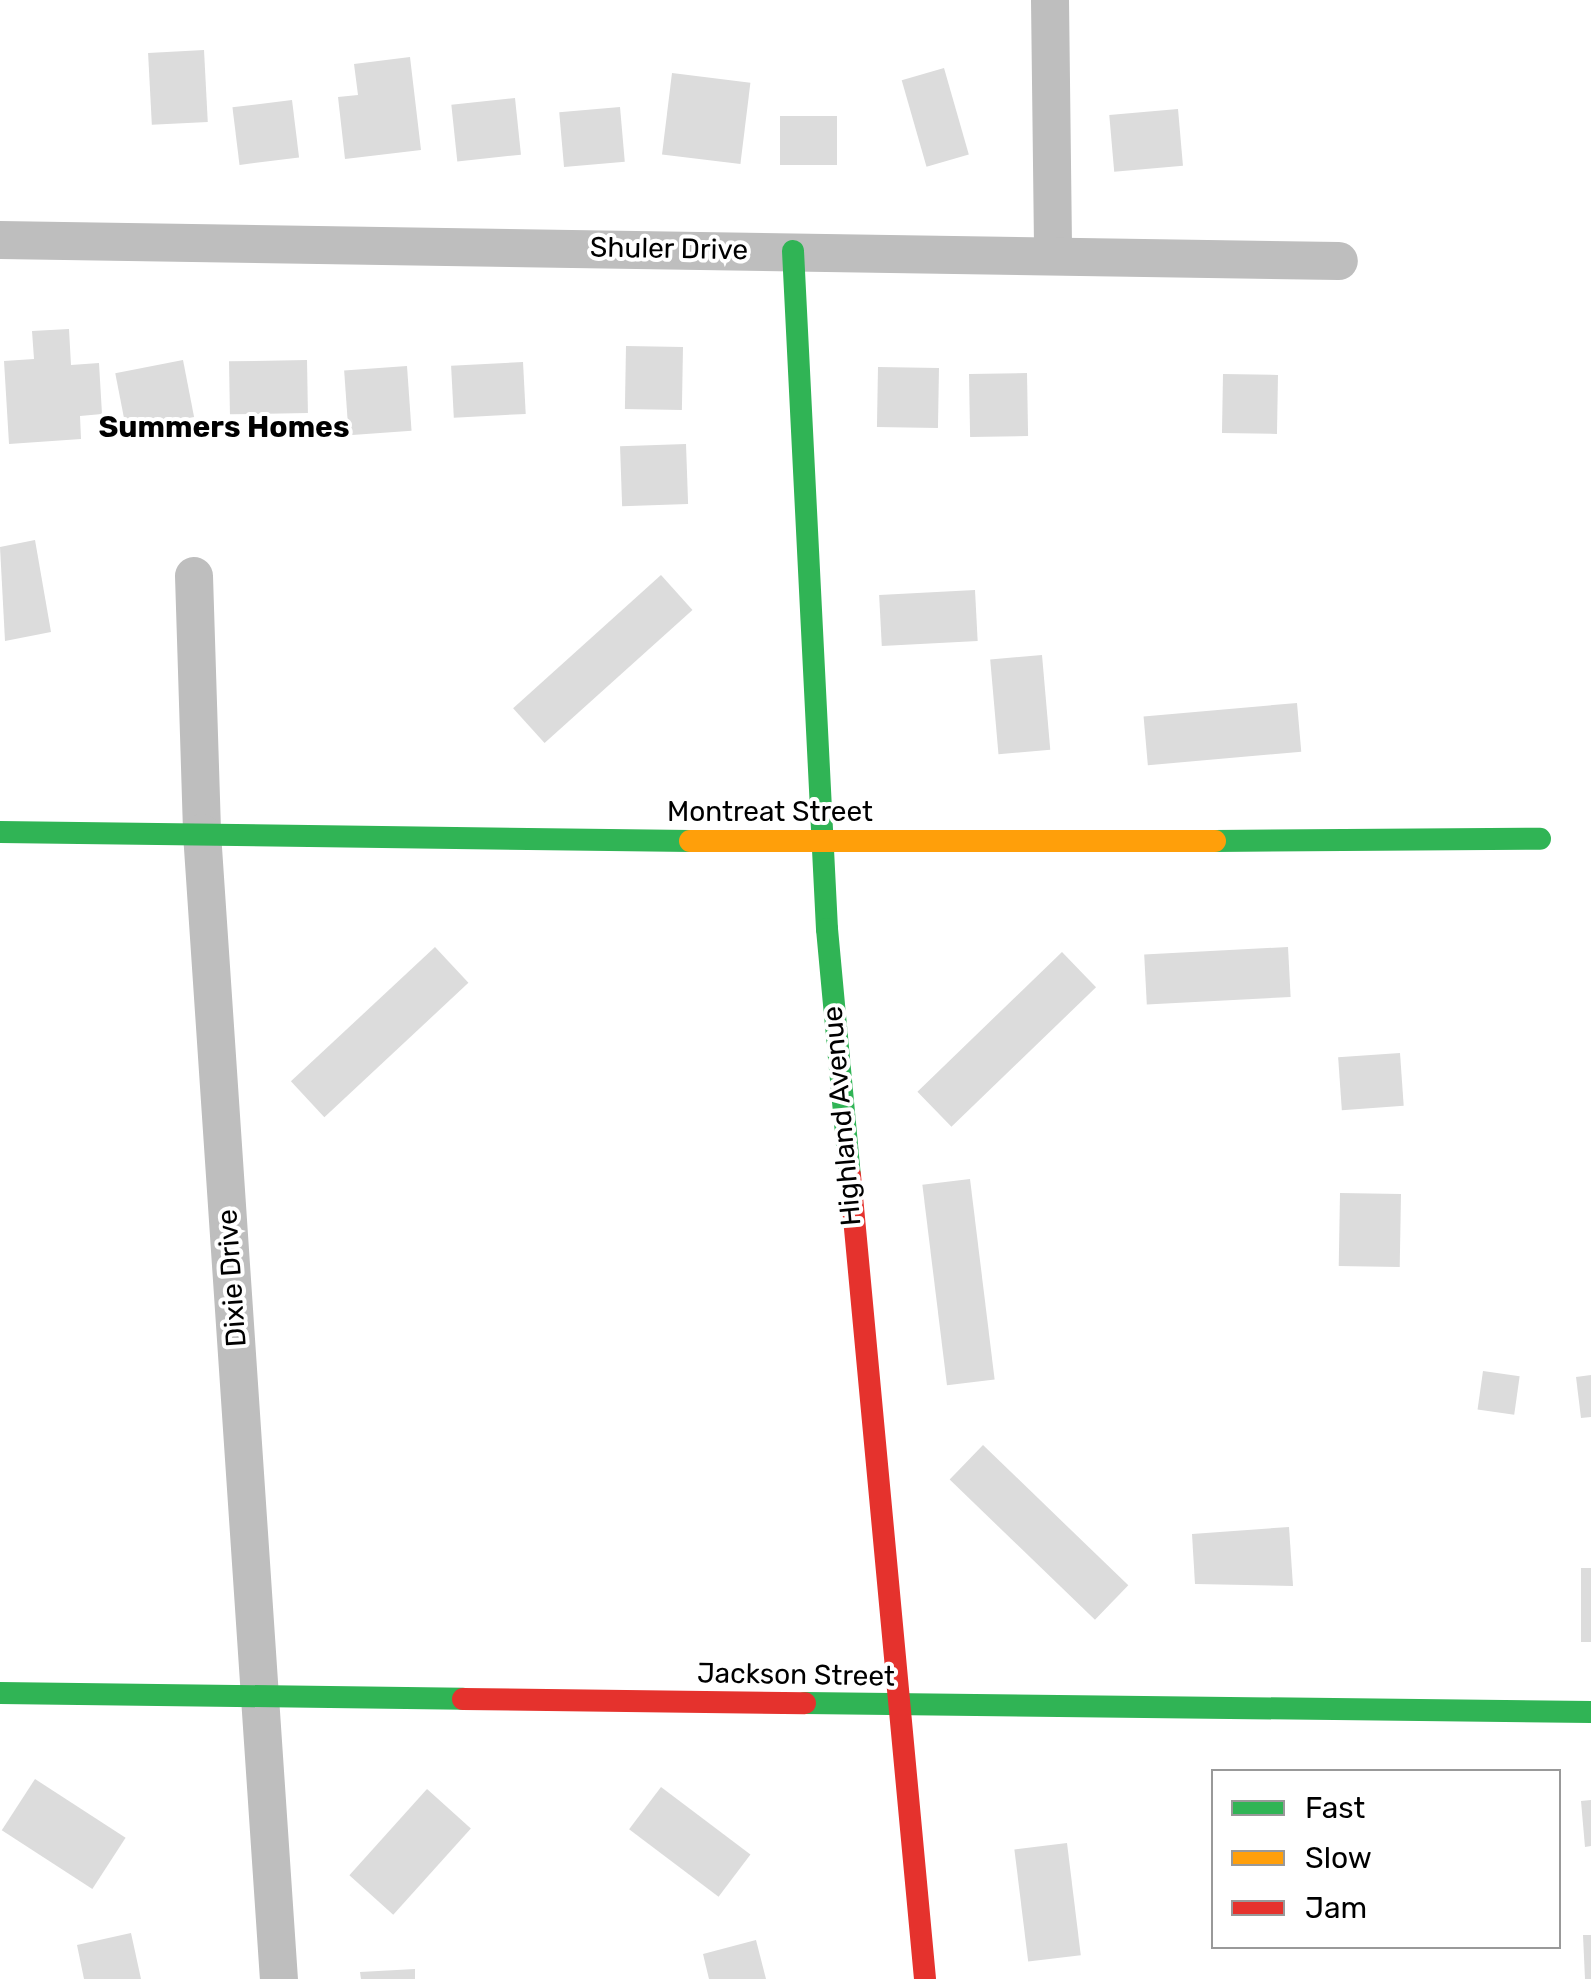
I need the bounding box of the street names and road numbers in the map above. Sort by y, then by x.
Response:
street label: Shuler Drive [589,231,749,267]
street label: Montreat Street [667,795,873,829]
street label: Highland Avenue [816,1004,868,1228]
street label: Dixie Drive [210,1208,254,1348]
street label: Jackson Street [697,1656,895,1694]

